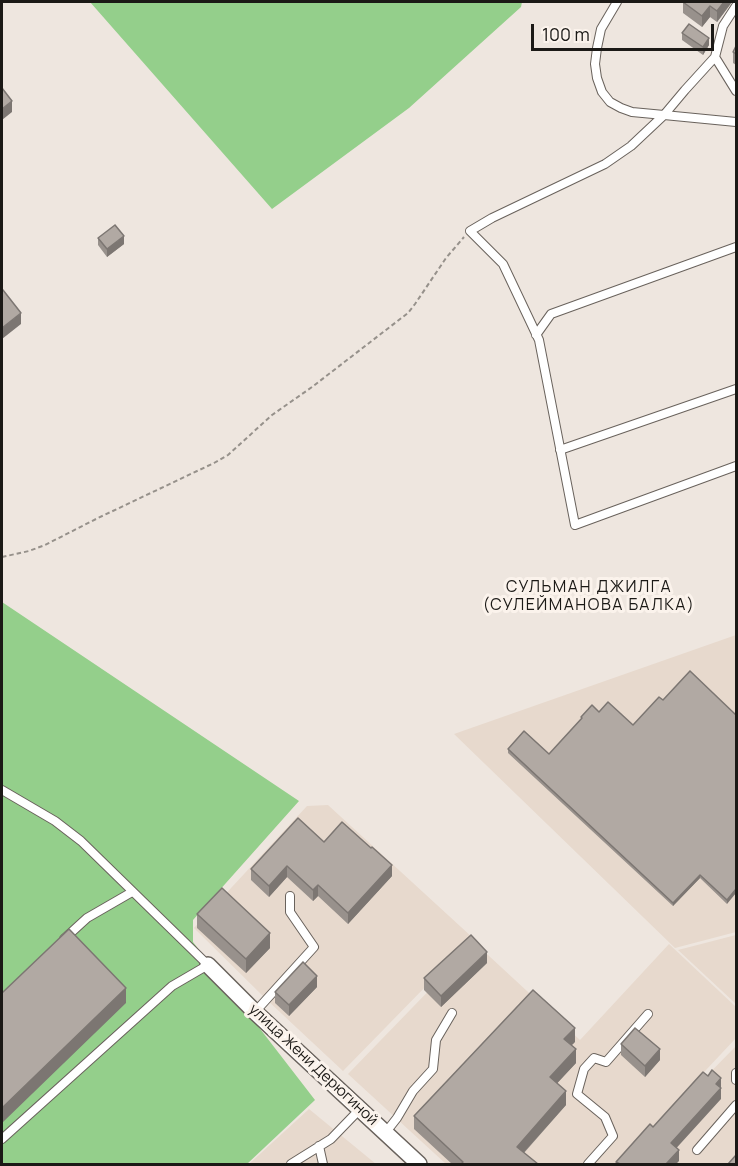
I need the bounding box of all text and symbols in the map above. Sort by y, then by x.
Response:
scale bar [534,12,717,50]
text: 100 m [542,22,590,46]
district label: СУЛЬМАН ДЖИЛГА (СУЛЕЙМАНОВА БАЛКА) [483,578,695,616]
street label: улица Жени Дерюгиной [245,1001,381,1129]

